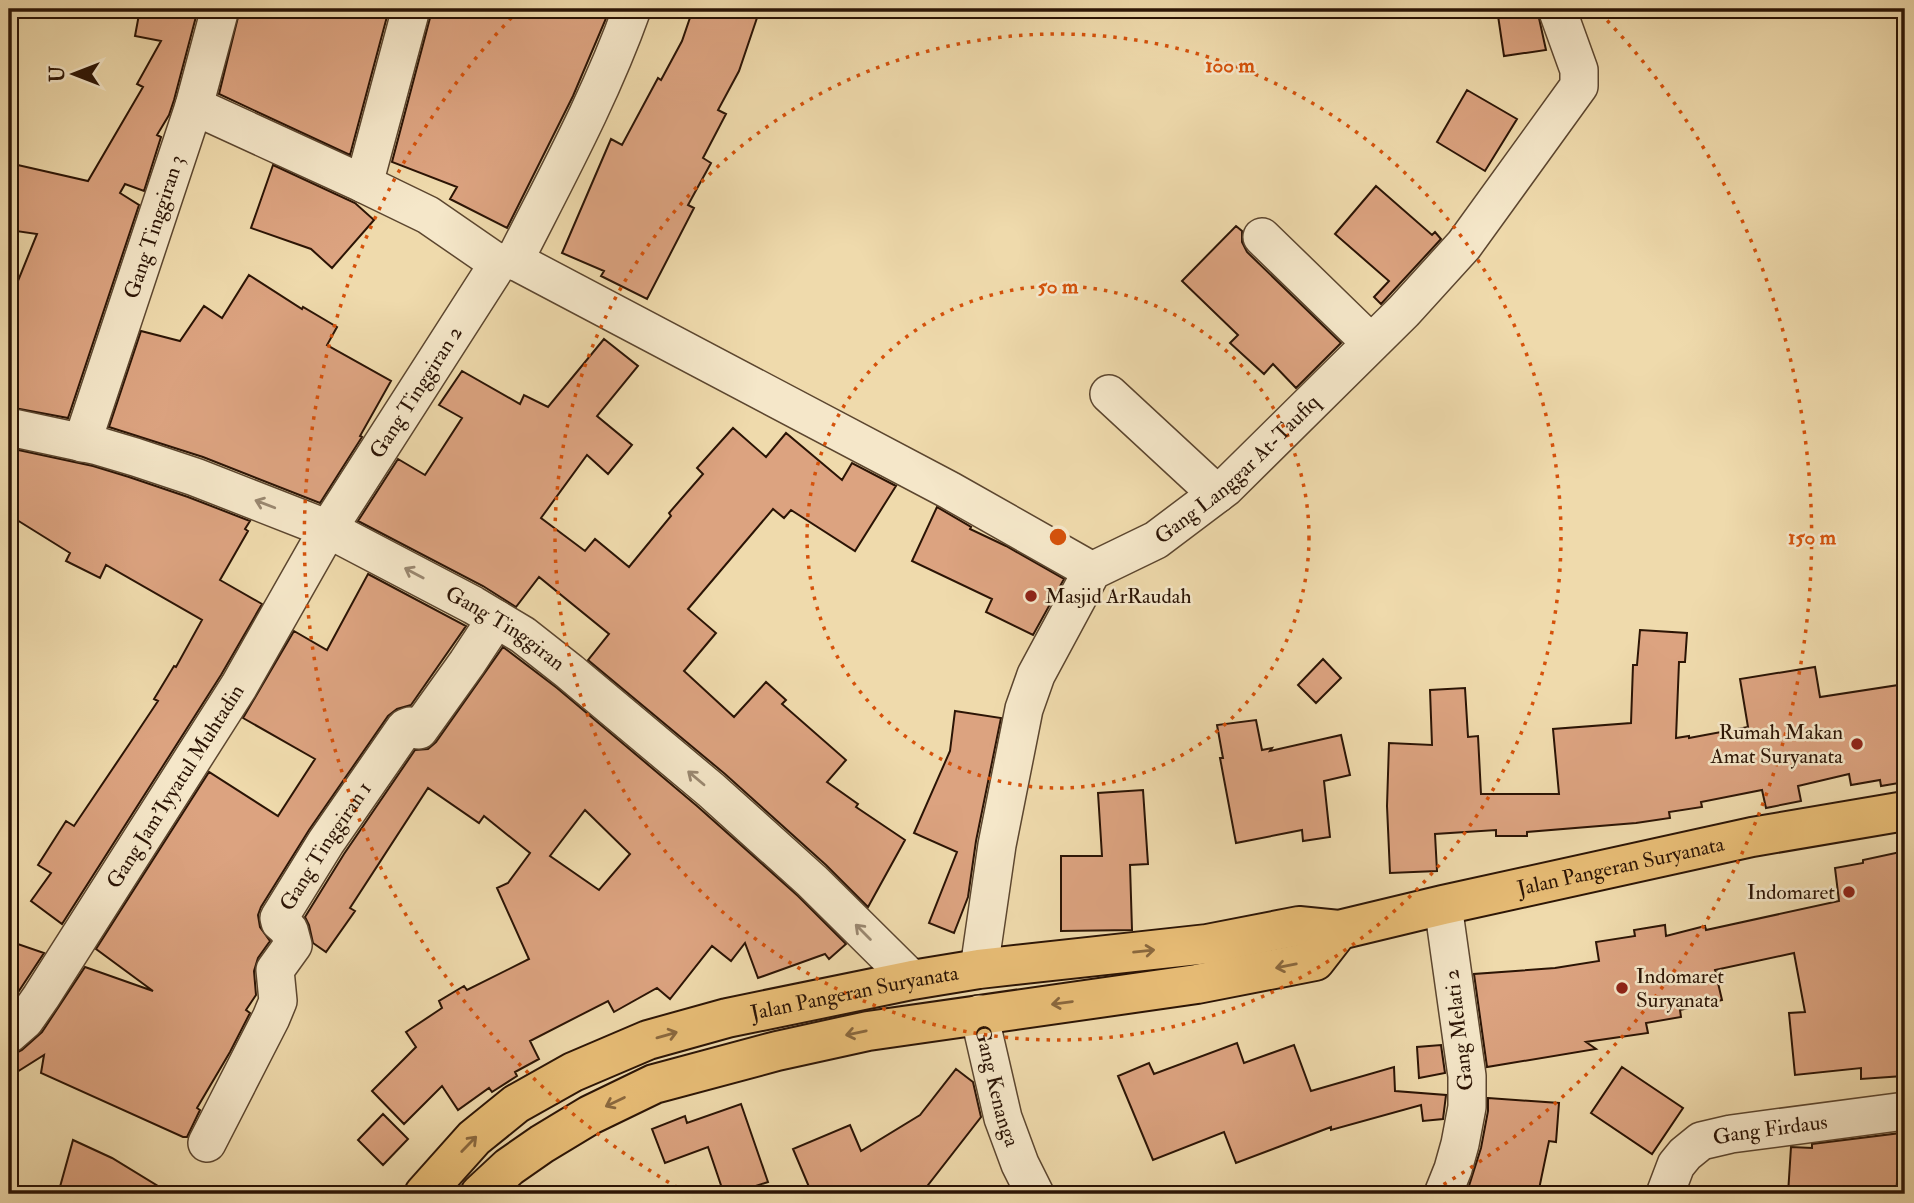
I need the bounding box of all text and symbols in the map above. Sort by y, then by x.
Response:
north arrow [38,38,108,108]
text: 100 m [1205,52,1256,79]
text: U [46,66,70,82]
street label: Gang Tinggiran 3 [117,151,190,302]
text: 50 m [1038,273,1079,300]
street label: Gang Tinggiran 2 [363,321,468,464]
street label: Gang Langgar At-Taufiq [1149,389,1325,550]
one-way arrow [254,497,276,510]
text: 150 m [1788,524,1837,551]
centre of rings [1046,525,1070,549]
one-way arrow [404,566,424,580]
street label: Gang Tinggiran [441,580,571,677]
place label: Masjid ArRaudah [1045,583,1191,610]
marker: Masjid ArRaudah [1023,588,1039,604]
street label: Gang Jam'Iyyatul Muhtadin [100,679,250,894]
place label: Rumah Makan Amat Suryanata [1710,719,1843,770]
marker: Rumah Makan Amat Suryanata [1849,736,1865,752]
one-way arrow [688,770,706,785]
street label: Gang Tinggiran 1 [273,776,377,916]
street label: Jalan Pangeran Suryanata [1514,830,1727,902]
place label: Indomaret [1747,879,1835,906]
marker: Indomaret [1841,884,1857,900]
one-way arrow [855,923,872,940]
one-way arrow [1132,944,1155,957]
street label: Jalan Pangeran Suryanata [747,959,961,1027]
one-way arrow [1275,960,1298,974]
place label: Indomaret Suryanata [1636,963,1724,1014]
street label: Gang Melati 2 [1438,968,1480,1092]
marker: Indomaret Suryanata [1614,980,1630,996]
one-way arrow [1051,997,1073,1010]
street label: Gang Kenanga [969,1022,1026,1151]
one-way arrow [845,1027,868,1041]
one-way arrow [655,1028,677,1041]
one-way arrow [605,1096,626,1110]
street label: Gang Firdaus [1710,1108,1829,1151]
one-way arrow [461,1136,478,1153]

